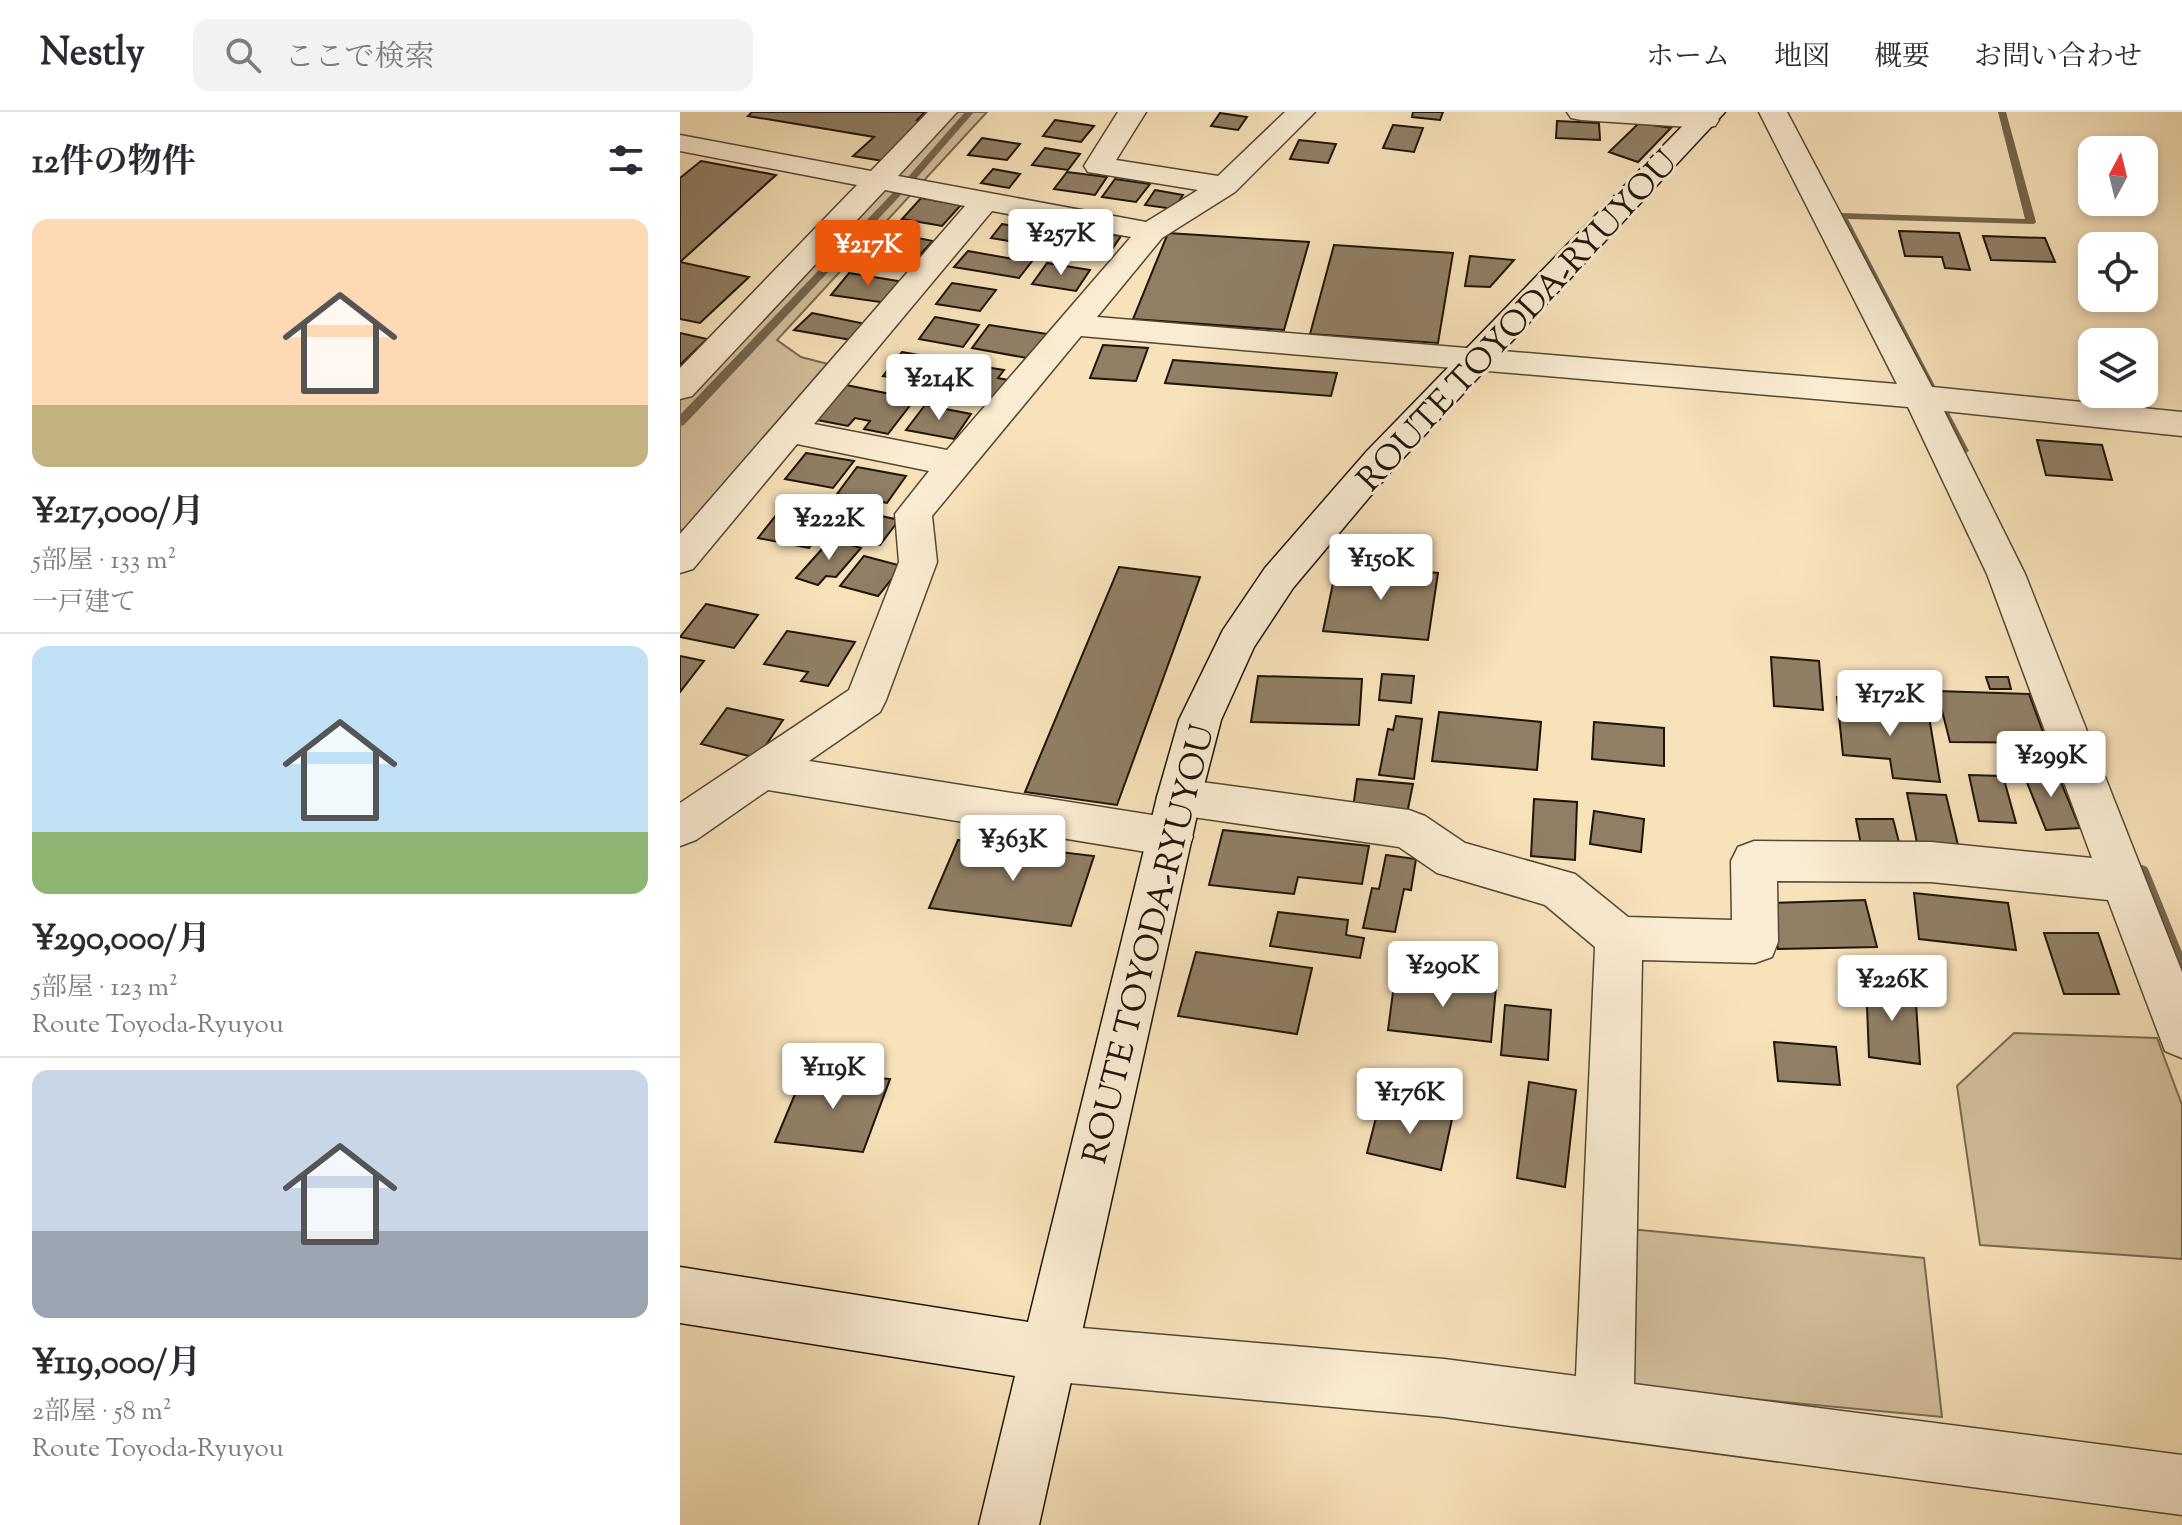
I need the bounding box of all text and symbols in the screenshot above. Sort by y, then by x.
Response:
search box [193,19,753,91]
text: Nestly [40,28,145,82]
icon: search [221,33,265,77]
text: ここで検索 [285,37,435,80]
text: ホーム [1646,38,1730,78]
text: 地図 [1774,38,1830,78]
text: 概要 [1874,38,1930,78]
text: お問い合わせ [1974,38,2142,78]
north arrow [2078,136,2158,216]
map controls [2078,136,2158,408]
icon: filters [604,138,648,182]
text: 12件の物件 [32,139,195,188]
street label: ROUTE TOYODA-RYUYOU [1347,141,1690,504]
pin: ¥257K [1005,209,1117,277]
text: ¥257K [1026,216,1096,253]
pin: ¥217K [812,220,924,288]
text: ¥217K [833,227,903,264]
button: locate [2078,232,2158,312]
icon: home [268,271,412,415]
button: layers [2078,328,2158,408]
pin: ¥214K [883,354,995,422]
text: ¥214K [904,361,974,398]
text: ¥217,000/月 [32,489,204,538]
pin: ¥222K [773,494,885,562]
text: ¥222K [793,501,865,538]
pin: ¥150K [1325,534,1437,602]
text: ¥150K [1347,541,1415,578]
text: 5部屋 · 133 m² [32,543,176,580]
text: 一戸建て [32,585,136,622]
pin: ¥172K [1834,670,1946,738]
text: ¥172K [1855,677,1925,714]
icon: home [268,698,412,842]
street label: ROUTE TOYODA-RYUYOU [1072,720,1229,1169]
pin: ¥299K [1995,731,2107,799]
text: ¥299K [2015,738,2087,775]
pin: ¥363K [957,815,1069,883]
text: ¥363K [978,822,1048,859]
text: ¥290,000/月 [32,916,211,965]
pin: ¥290K [1387,941,1499,1009]
text: ¥290K [1406,948,1480,985]
pin: ¥226K [1836,955,1948,1023]
text: ¥226K [1856,962,1928,999]
text: 5部屋 · 123 m² [32,970,178,1007]
text: Route Toyoda-Ryuyou [32,1007,284,1044]
pin: ¥119K [777,1043,889,1111]
text: ¥119K [800,1050,866,1087]
pin: ¥176K [1354,1068,1466,1136]
text: ¥176K [1375,1075,1445,1112]
icon: home [268,1122,412,1266]
text: ¥119,000/月 [32,1340,201,1389]
text: 2部屋 · 58 m² [32,1394,172,1431]
text: Route Toyoda-Ryuyou [32,1431,284,1468]

